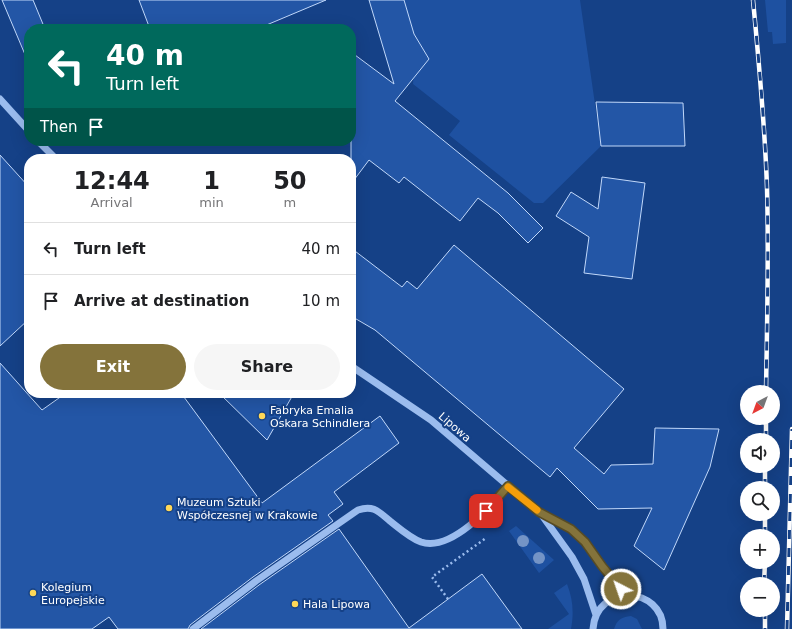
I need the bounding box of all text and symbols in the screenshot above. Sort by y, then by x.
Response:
text: 40 m [106,39,184,72]
icon: left [40,40,92,92]
text: Turn left [106,73,179,94]
icon: arrive [85,116,107,138]
text: Then [40,118,77,136]
text: 12:44 [73,167,150,195]
text: 1 [203,167,220,195]
text: 50 [273,167,307,195]
text: Arrival [90,195,133,210]
text: min [199,195,224,210]
text: m [284,195,296,210]
icon: left [40,238,62,260]
text: Turn left [74,240,146,258]
text: 40 m [302,240,340,258]
icon: arrive [40,290,62,312]
text: Arrive at destination [74,292,249,310]
text: 10 m [302,292,340,310]
button: Exit [40,344,186,390]
button: Share [194,344,340,390]
north arrow [740,385,780,425]
map controls [740,385,780,617]
place label: Fabryka Emalia Oskara Schindlera [270,404,370,430]
street label: Lipowa [436,410,474,445]
marker: Fabryka Emalia Oskara Schindlera [257,411,267,421]
button: sound [740,433,780,473]
button: search [740,481,780,521]
pin [469,494,503,528]
place label: Muzeum Sztuki Współczesnej w Krakowie [177,496,318,522]
icon: arrive [475,500,497,522]
marker: Muzeum Sztuki Współczesnej w Krakowie [164,503,174,513]
button: + [740,529,780,569]
position arrow [600,568,642,610]
button: − [740,577,780,617]
place label: Kolegium Europejskie [41,581,105,607]
marker: Kolegium Europejskie [28,588,38,598]
place label: Hala Lipowa [303,598,370,611]
marker: Hala Lipowa [290,599,300,609]

